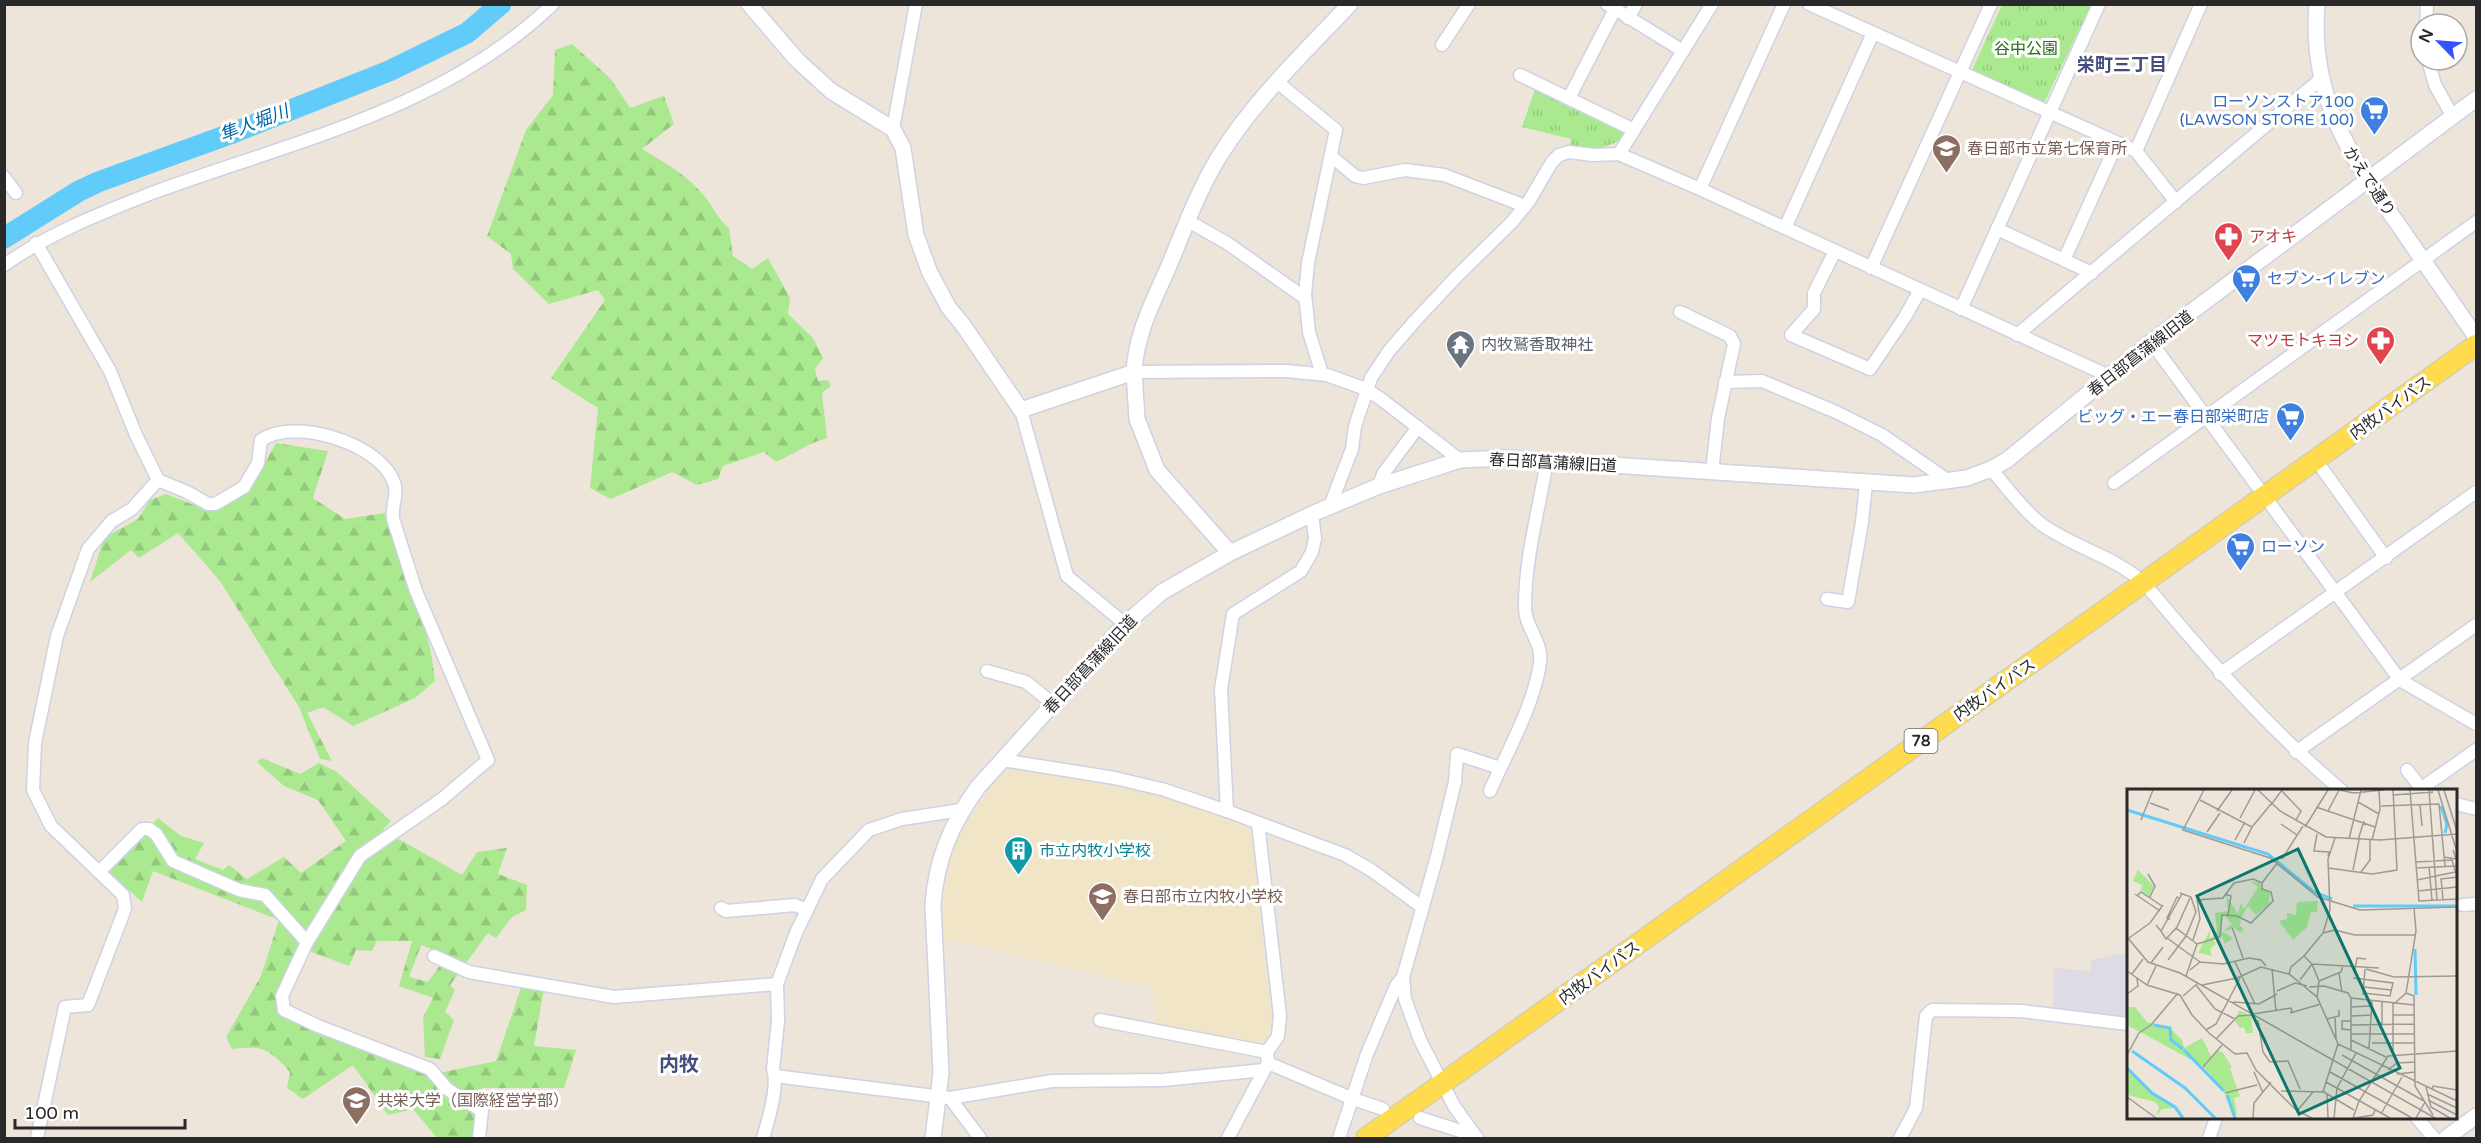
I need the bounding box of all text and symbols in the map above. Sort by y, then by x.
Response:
north arrow [2409,12,2469,72]
text: N [2415,26,2438,46]
park label: 谷中公園 [1994,39,2058,59]
district label: 栄町三丁目 [2077,54,2167,76]
place label: ローソンストア100 (LAWSON STORE 100) [2180,92,2354,130]
supermarket icon: ローソンストア100 (LAWSON STORE 100) [2359,94,2391,136]
water label: 隼人堀川 [216,99,293,146]
school or university icon: 春日部市立第七保育所 [1930,132,1962,174]
place label: 春日部市立第七保育所 [1967,139,2127,159]
street label: かえで通り [2339,143,2399,220]
pharmacy icon: アオキ [2212,220,2244,262]
place label: アオキ [2249,227,2297,247]
supermarket icon: セブン-イレブン [2230,262,2262,304]
place label: セブン-イレブン [2267,269,2386,289]
street label: 春日部菖蒲線旧道 [2084,307,2197,401]
pharmacy icon: マツモトキヨシ [2364,324,2396,366]
temple icon: 内牧鷲香取神社 [1444,328,1476,370]
place label: マツモトキヨシ [2247,331,2359,351]
place label: 内牧鷲香取神社 [1481,335,1593,355]
street label: 内牧バイパス [2346,372,2435,444]
supermarket icon: ビッグ・エー春日部栄町店 [2274,400,2306,442]
place label: ビッグ・エー春日部栄町店 [2077,407,2269,427]
street label: 春日部菖蒲線旧道 [1489,450,1617,476]
supermarket icon: ローソン [2224,530,2256,572]
place label: ローソン [2261,537,2325,557]
street label: 春日部菖蒲線旧道 [1040,611,1142,718]
street label: 内牧バイパス [1950,654,2040,725]
road number: 78 [1904,729,1938,753]
inset map [2127,789,2457,1119]
building icon: 市立内牧小学校 [1002,834,1034,876]
place label: 市立内牧小学校 [1039,841,1151,861]
school or university icon: 春日部市立内牧小学校 [1086,880,1118,922]
place label: 春日部市立内牧小学校 [1123,887,1283,907]
street label: 内牧バイパス [1555,937,1644,1009]
district label: 内牧 [659,1053,699,1077]
school or university icon: 共栄大学（国際経営学部） [340,1084,372,1126]
place label: 共栄大学（国際経営学部） [377,1091,569,1111]
scale bar [15,1092,184,1130]
text: 100 m [24,1102,79,1124]

